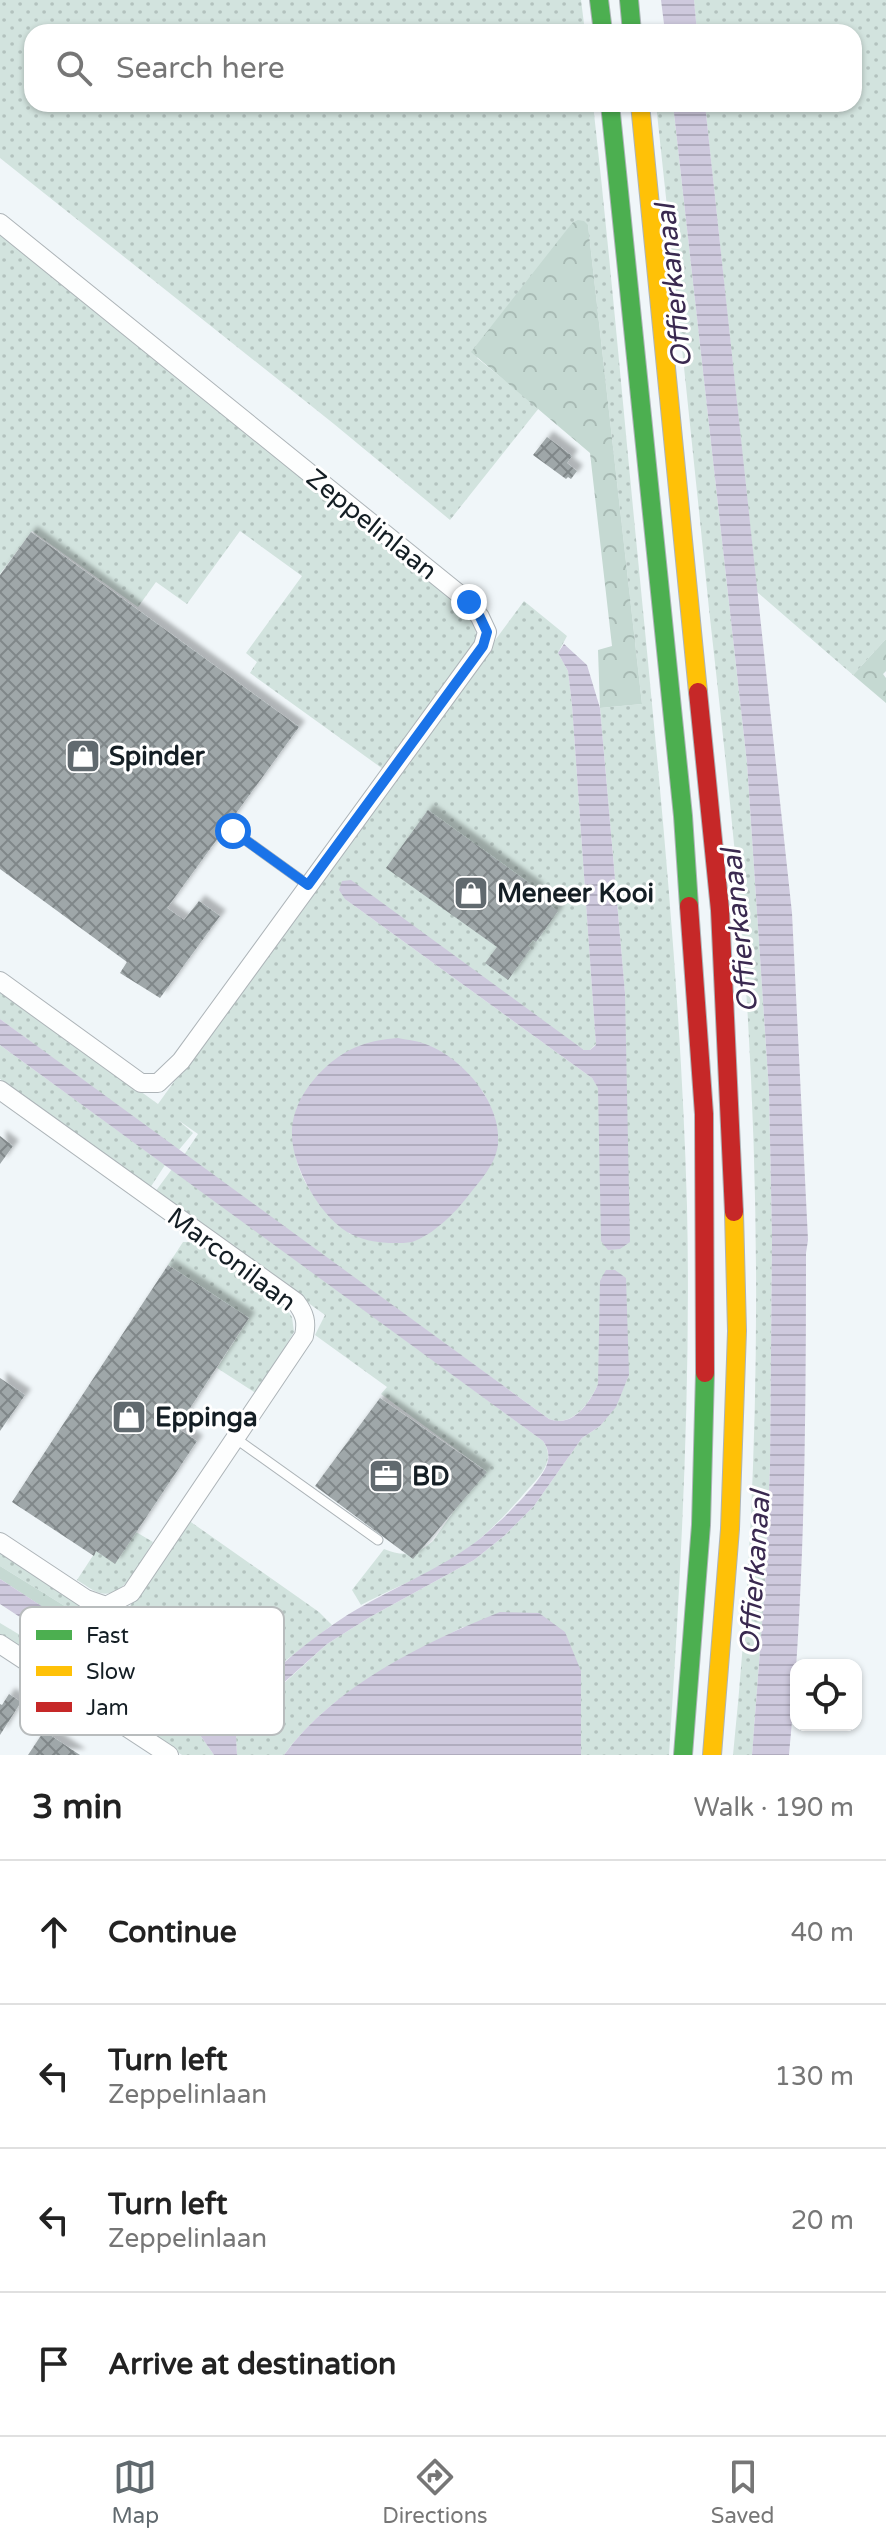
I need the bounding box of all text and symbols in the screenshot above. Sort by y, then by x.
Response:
search box [24,24,862,112]
icon: search [52,46,96,90]
text: Search here [116,50,285,87]
water label: Offierkanaal [648,199,699,369]
street label: Zeppelinlaan [300,462,443,587]
route end [451,584,487,620]
shop icon: Spinder [64,737,102,775]
place label: Spinder [109,741,206,772]
route start [215,813,251,849]
water label: Offierkanaal [714,844,765,1014]
shop icon: Meneer Kooi [452,874,490,912]
place label: Meneer Kooi [497,878,654,909]
street label: Marconilaan [161,1201,302,1318]
shop icon: Eppinga [110,1398,148,1436]
place label: Eppinga [155,1402,258,1433]
office icon: BD [367,1457,405,1495]
place label: BD [412,1461,450,1492]
water label: Offierkanaal [732,1487,778,1656]
legend [20,1607,284,1735]
text: Fast [86,1623,129,1649]
text: Slow [86,1659,136,1685]
map controls [790,1659,862,1731]
button: locate [790,1659,862,1731]
text: Jam [86,1695,129,1721]
text: 3 min [32,1787,123,1828]
text: Walk · 190 m [694,1792,854,1823]
icon: ahead [32,1910,76,1954]
text: Continue [108,1914,237,1951]
text: 40 m [791,1917,854,1948]
text: Turn left [108,2042,227,2079]
icon: left [32,2054,76,2098]
text: 130 m [774,2061,854,2092]
text: Zeppelinlaan [108,2079,267,2110]
text: Turn left [108,2186,227,2223]
icon: left [32,2198,76,2242]
text: 20 m [791,2205,854,2236]
text: Zeppelinlaan [108,2223,267,2254]
icon: arrive [32,2342,76,2386]
text: Arrive at destination [108,2346,396,2383]
tab: Map [112,2455,159,2529]
tab: Directions [382,2455,488,2529]
tab: Saved [711,2455,774,2529]

